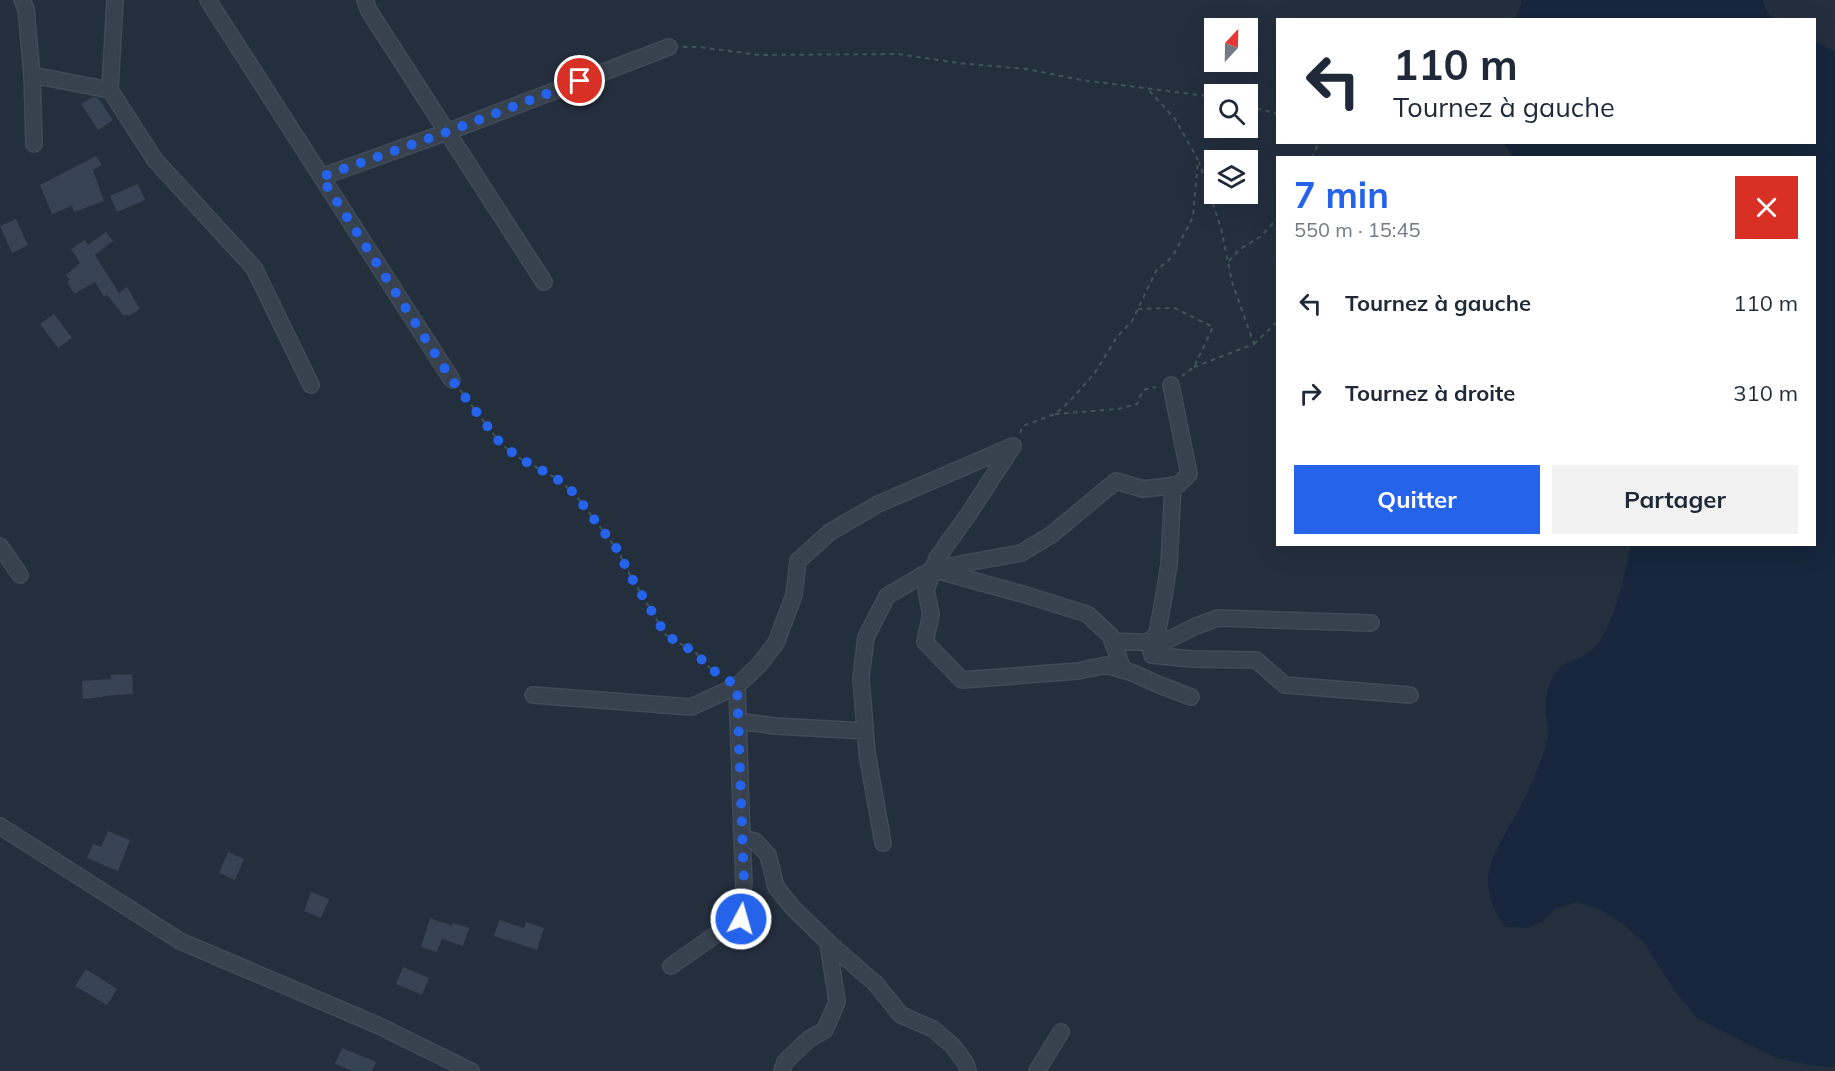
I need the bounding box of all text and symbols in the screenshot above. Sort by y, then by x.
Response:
north arrow [1204,18,1258,72]
map controls [1204,18,1258,204]
text: 110 m [1393,38,1518,91]
icon: left [1294,42,1372,120]
pin [554,55,605,106]
icon: arrive [563,64,596,97]
button: search [1204,84,1258,138]
text: Tournez à gauche [1393,90,1615,124]
button: layers [1204,150,1258,204]
text: 7 min [1294,172,1389,217]
button: close [1735,176,1798,239]
text: 550 m · 15:45 [1294,217,1420,242]
icon: left [1294,287,1327,320]
text: Tournez à gauche [1345,289,1531,317]
text: 110 m [1733,289,1798,317]
icon: right [1294,377,1327,410]
text: Tournez à droite [1345,379,1515,407]
text: 310 m [1733,379,1798,407]
button: Quitter [1294,465,1540,534]
button: Partager [1552,465,1798,534]
position arrow [709,887,773,951]

